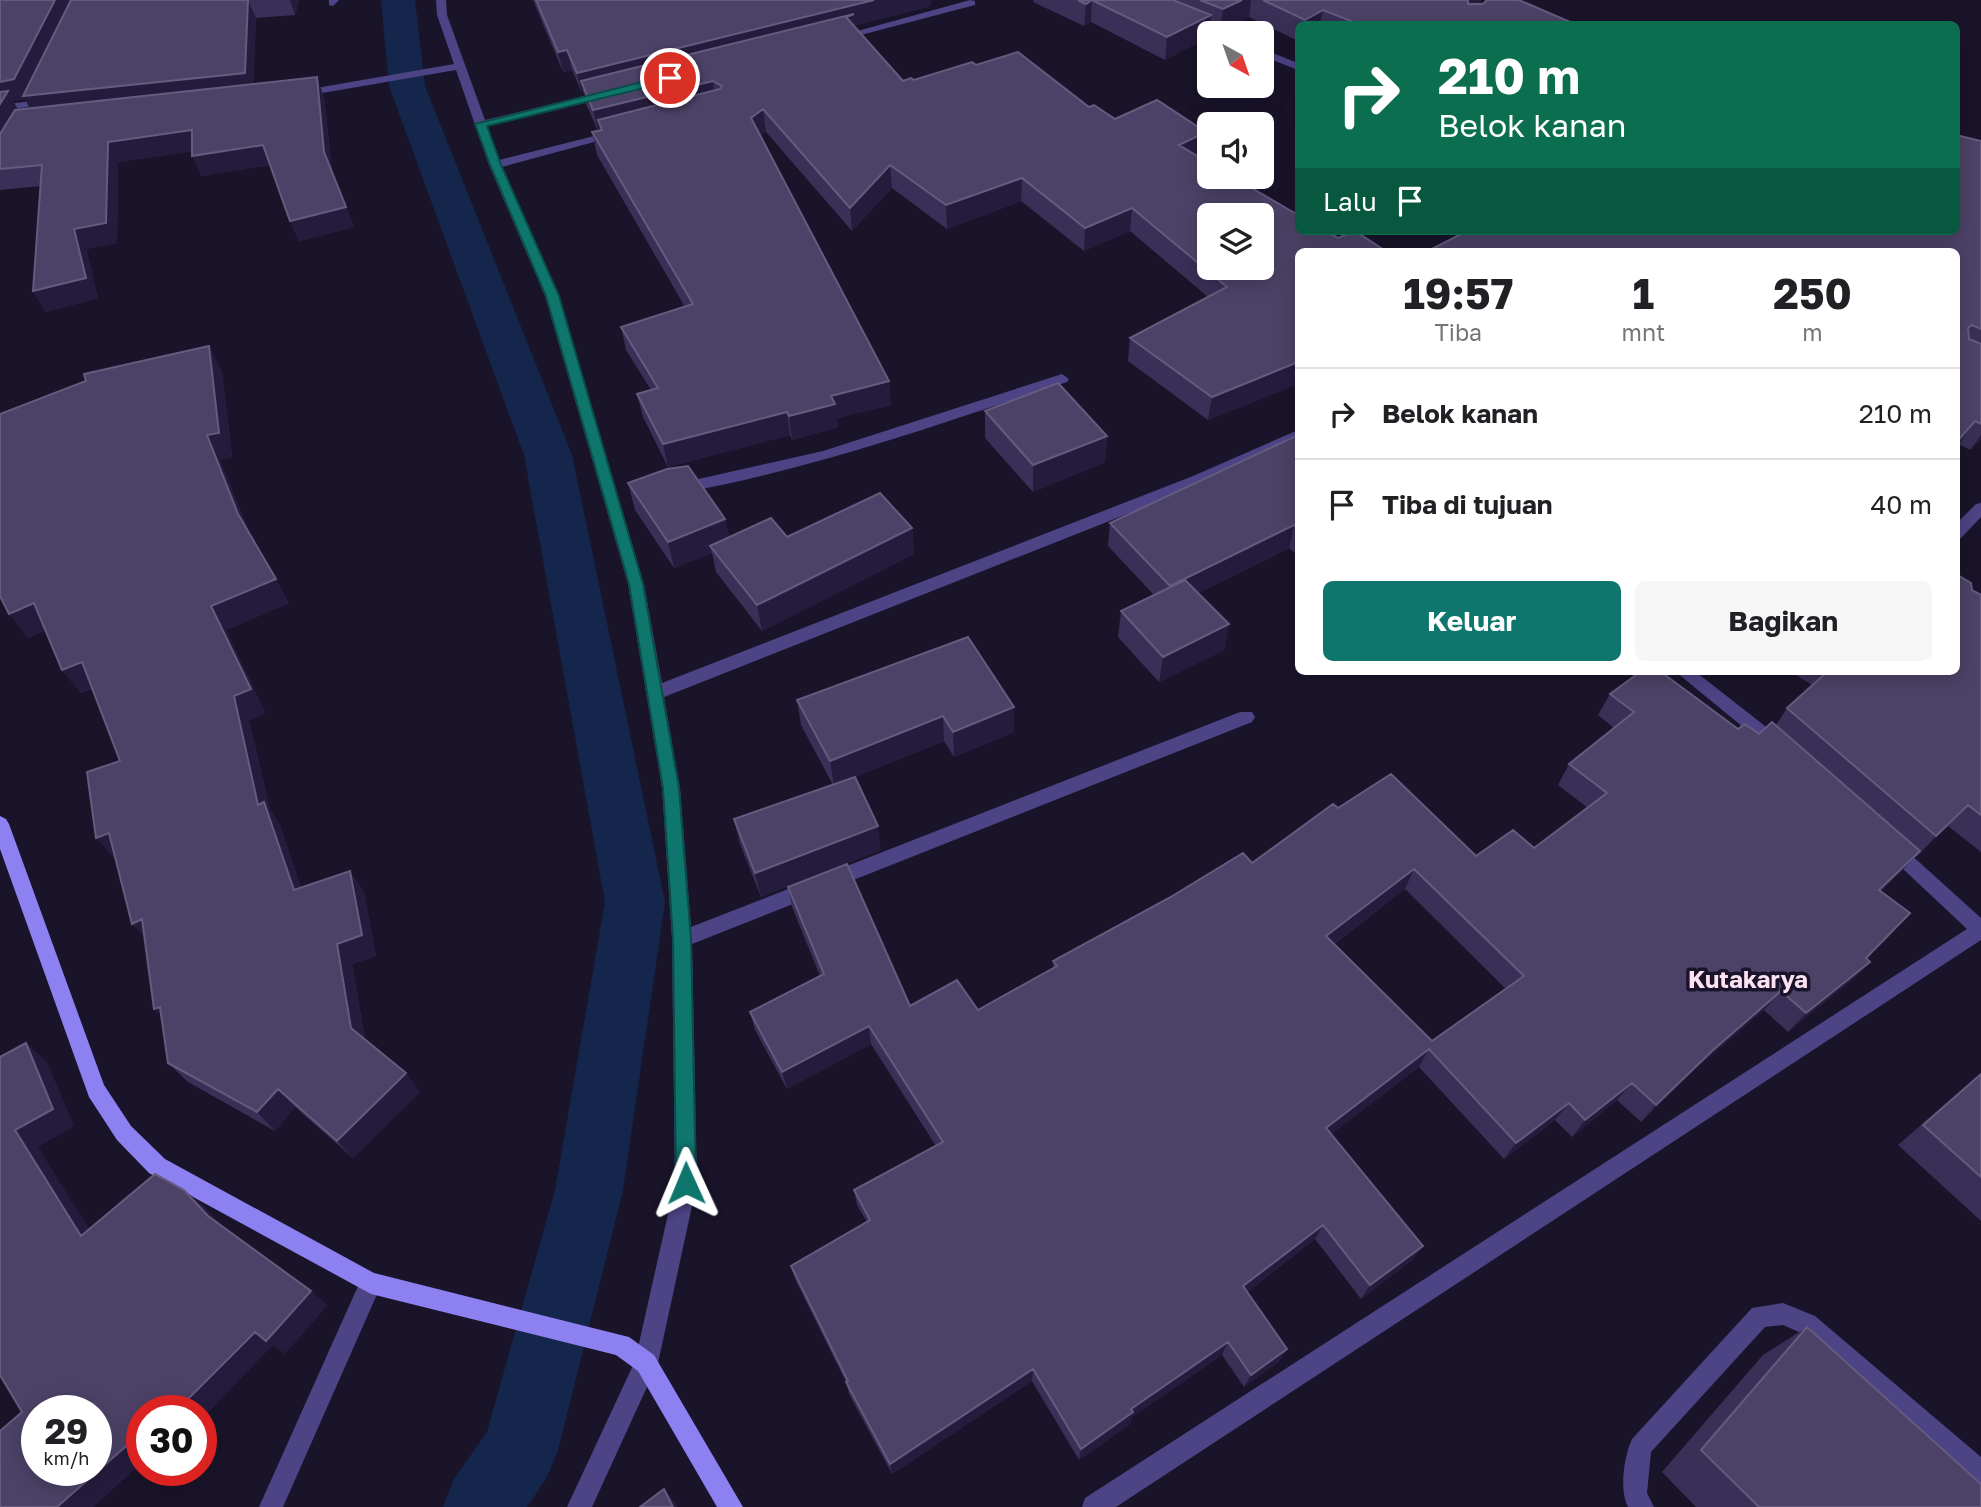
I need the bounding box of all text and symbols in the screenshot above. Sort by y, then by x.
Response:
north arrow [1197,21,1274,98]
map controls [1197,21,1274,280]
text: 210 m [1438,46,1580,105]
pin [640,48,700,108]
icon: right [1323,49,1414,140]
icon: arrive [651,59,689,97]
text: Belok kanan [1438,106,1626,144]
button: sound [1197,112,1274,189]
icon: arrive [1391,182,1429,220]
text: Lalu [1323,186,1377,217]
button: layers [1197,203,1274,280]
text: 19:57 [1403,268,1513,318]
text: 1 [1633,268,1654,318]
text: 250 [1773,268,1852,318]
text: Tiba [1435,318,1482,346]
text: mnt [1622,318,1665,346]
text: m [1802,318,1823,346]
icon: right [1323,395,1361,433]
text: Belok kanan [1382,398,1538,429]
text: 210 m [1859,398,1932,429]
icon: arrive [1323,486,1361,524]
text: Tiba di tujuan [1382,489,1552,520]
text: 40 m [1871,489,1932,520]
button: Keluar [1323,581,1621,661]
button: Bagikan [1635,581,1932,661]
district label: Kutakarya [1688,964,1808,993]
position arrow [649,1146,723,1220]
speed limit sign: 30 [126,1395,217,1486]
text: 29 [45,1410,88,1452]
text: km/h [44,1447,89,1469]

